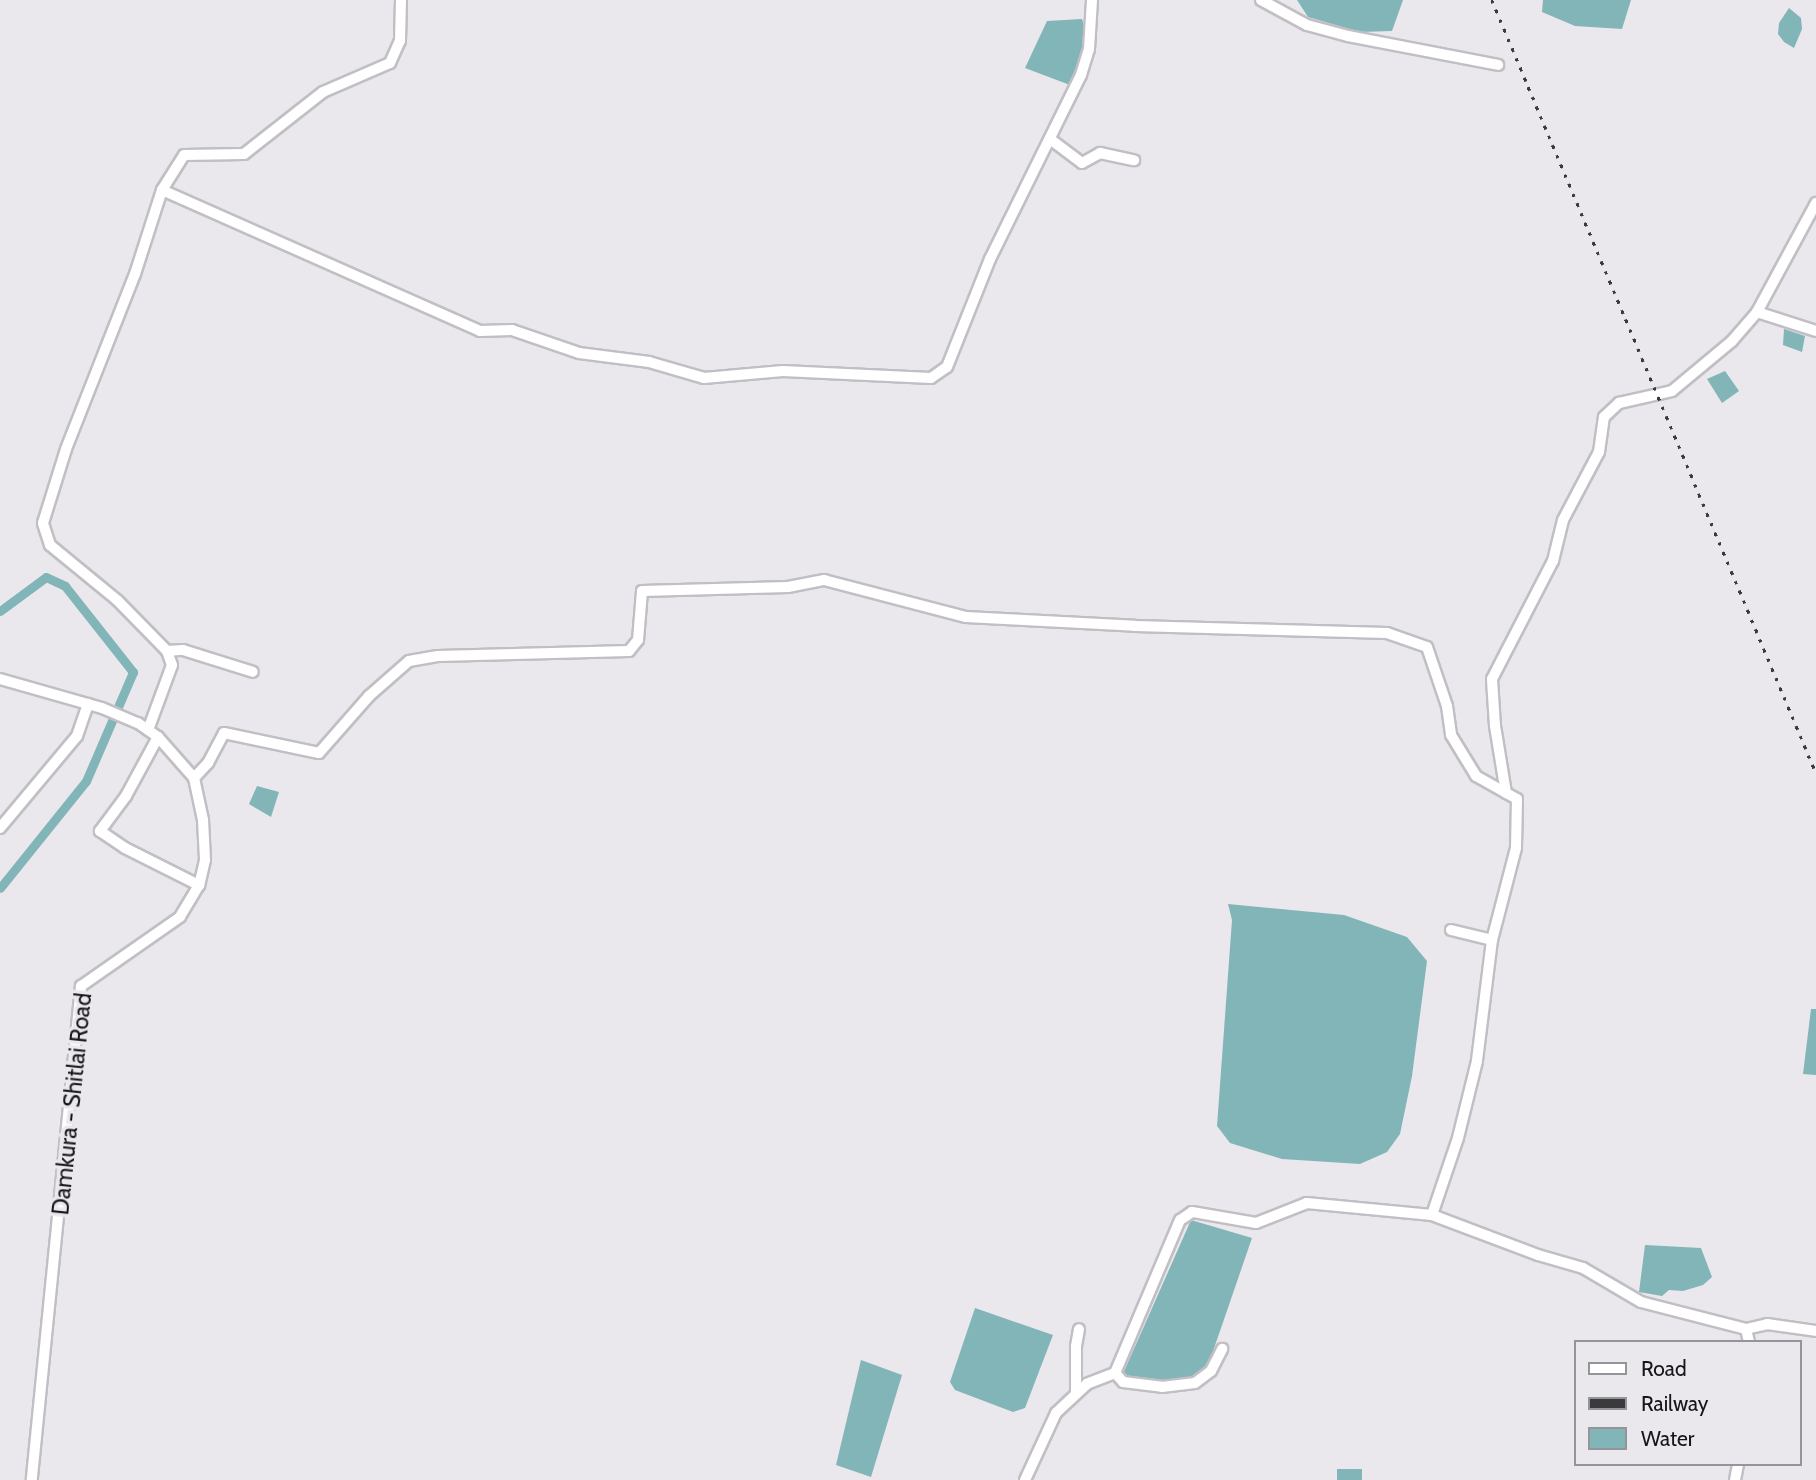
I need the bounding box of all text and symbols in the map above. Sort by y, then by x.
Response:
street label: Damkura - Shitlai Road [47,992,97,1216]
legend [1574,1340,1802,1466]
text: Road [1641,1356,1687,1381]
text: Railway [1641,1391,1708,1416]
text: Water [1641,1426,1694,1451]

